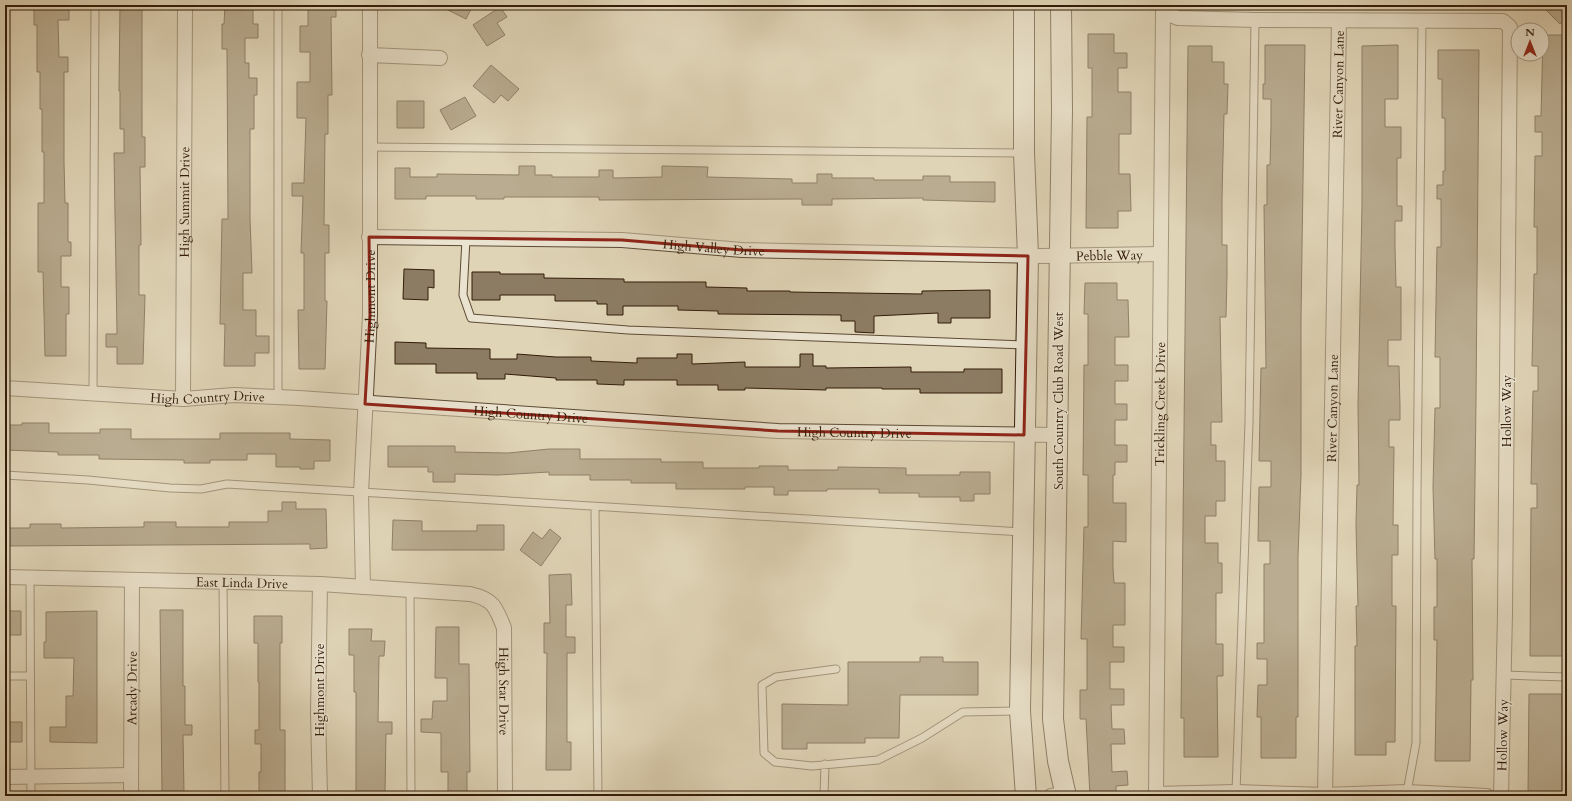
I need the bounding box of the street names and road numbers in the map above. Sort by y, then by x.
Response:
street label: River Canyon Lane [1329,30,1349,138]
street label: High Summit Drive [176,146,194,257]
street label: High Valley Drive [662,235,765,260]
street label: Pebble Way [1076,246,1143,265]
street label: Highmont Drive [361,249,380,343]
street label: South Country Club Road West [1050,312,1068,490]
street label: Trickling Creek Drive [1151,342,1170,466]
street label: River Canyon Lane [1323,354,1343,462]
street label: Hollow Way [1498,375,1516,447]
street label: High Country Drive [150,387,265,409]
street label: High Country Drive [473,402,589,428]
street label: High Country Drive [797,423,912,443]
street label: East Linda Drive [196,573,288,593]
street label: Highmont Drive [311,643,329,737]
street label: High Star Drive [494,647,513,736]
street label: Arcady Drive [123,651,142,725]
street label: Hollow Way [1493,699,1513,771]

